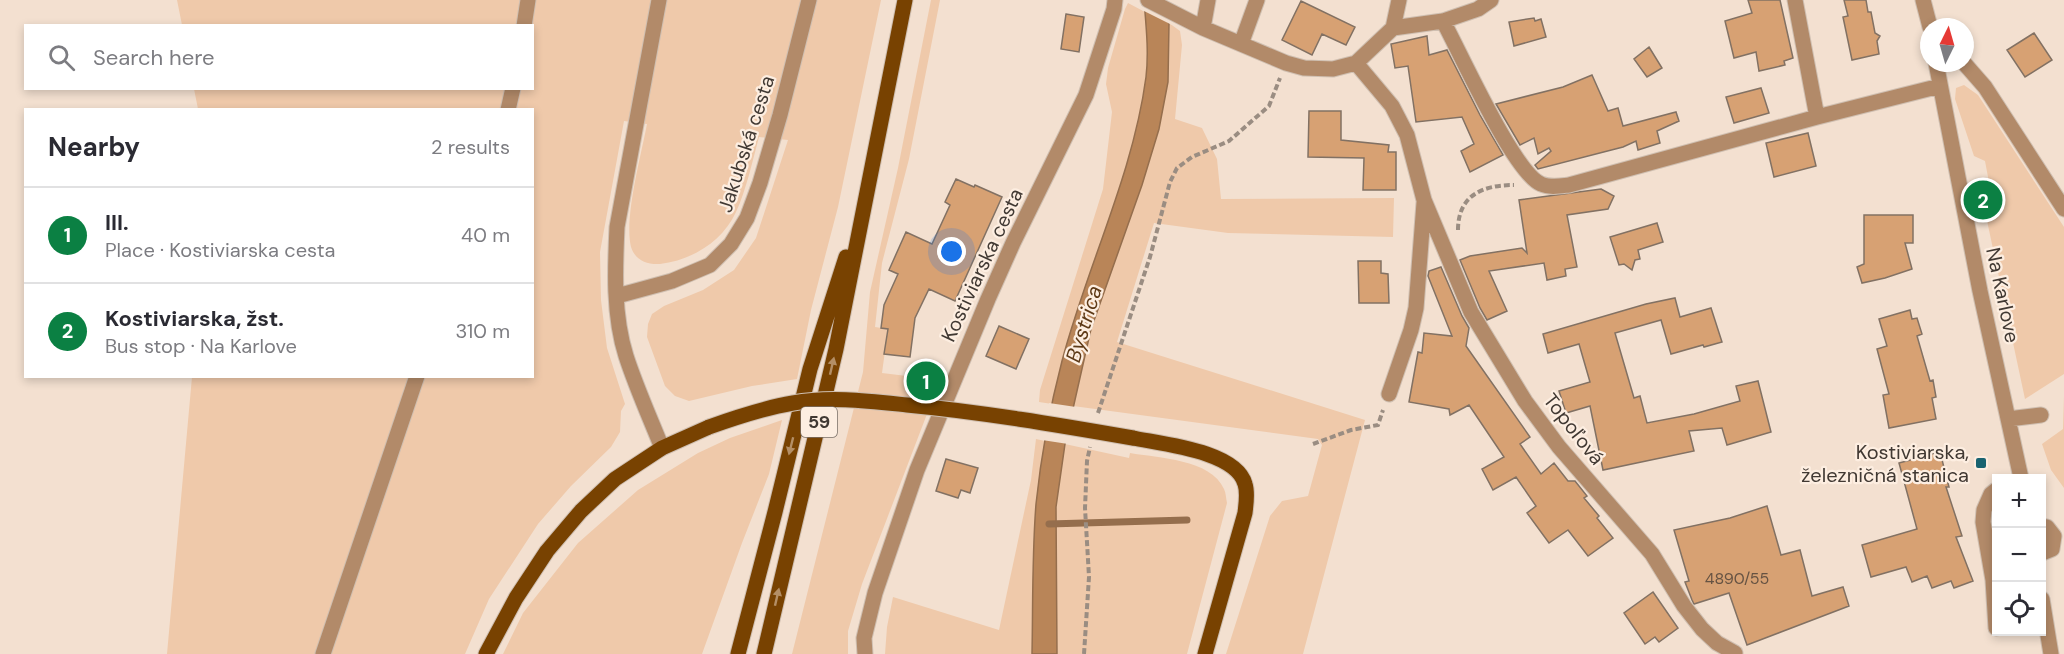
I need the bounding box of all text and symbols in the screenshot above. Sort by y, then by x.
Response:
north arrow [1920,18,1974,72]
search box [24,24,534,90]
icon: search [45,41,78,74]
text: Search here [93,43,214,72]
street label: Jakubská cesta [712,72,780,216]
text: Nearby [48,130,140,164]
text: 2 results [431,134,510,160]
pin: 2 [1964,178,2002,222]
street label: Kostiviarska cesta [935,184,1029,346]
text: III. [105,208,129,237]
text: 1 [64,222,71,248]
text: 40 m [461,222,510,248]
text: Place · Kostiviarska cesta [105,237,335,263]
your location [937,237,966,266]
street label: Na Karlove [1980,245,2026,345]
water label: Bystrica [1059,282,1109,366]
text: Kostiviarska, žst. [105,304,284,333]
text: 2 [62,318,73,344]
text: 310 m [455,318,510,344]
text: Bus stop · Na Karlove [105,333,297,359]
one-way arrow [828,357,837,376]
pin: 1 [906,358,946,404]
street label: Topoľová [1538,388,1610,470]
road number: 59 [801,407,837,437]
one-way arrow [786,437,796,456]
place label: Kostiviarska, železničná stanica [1801,439,1969,488]
marker: Kostiviarska, železničná stanica [1974,456,1988,470]
map controls [1992,474,2046,636]
button: + [1992,474,2046,528]
button: − [1992,528,2046,582]
house number: 4890/55 [1705,568,1769,589]
button: locate [1992,582,2046,636]
one-way arrow [773,588,783,606]

